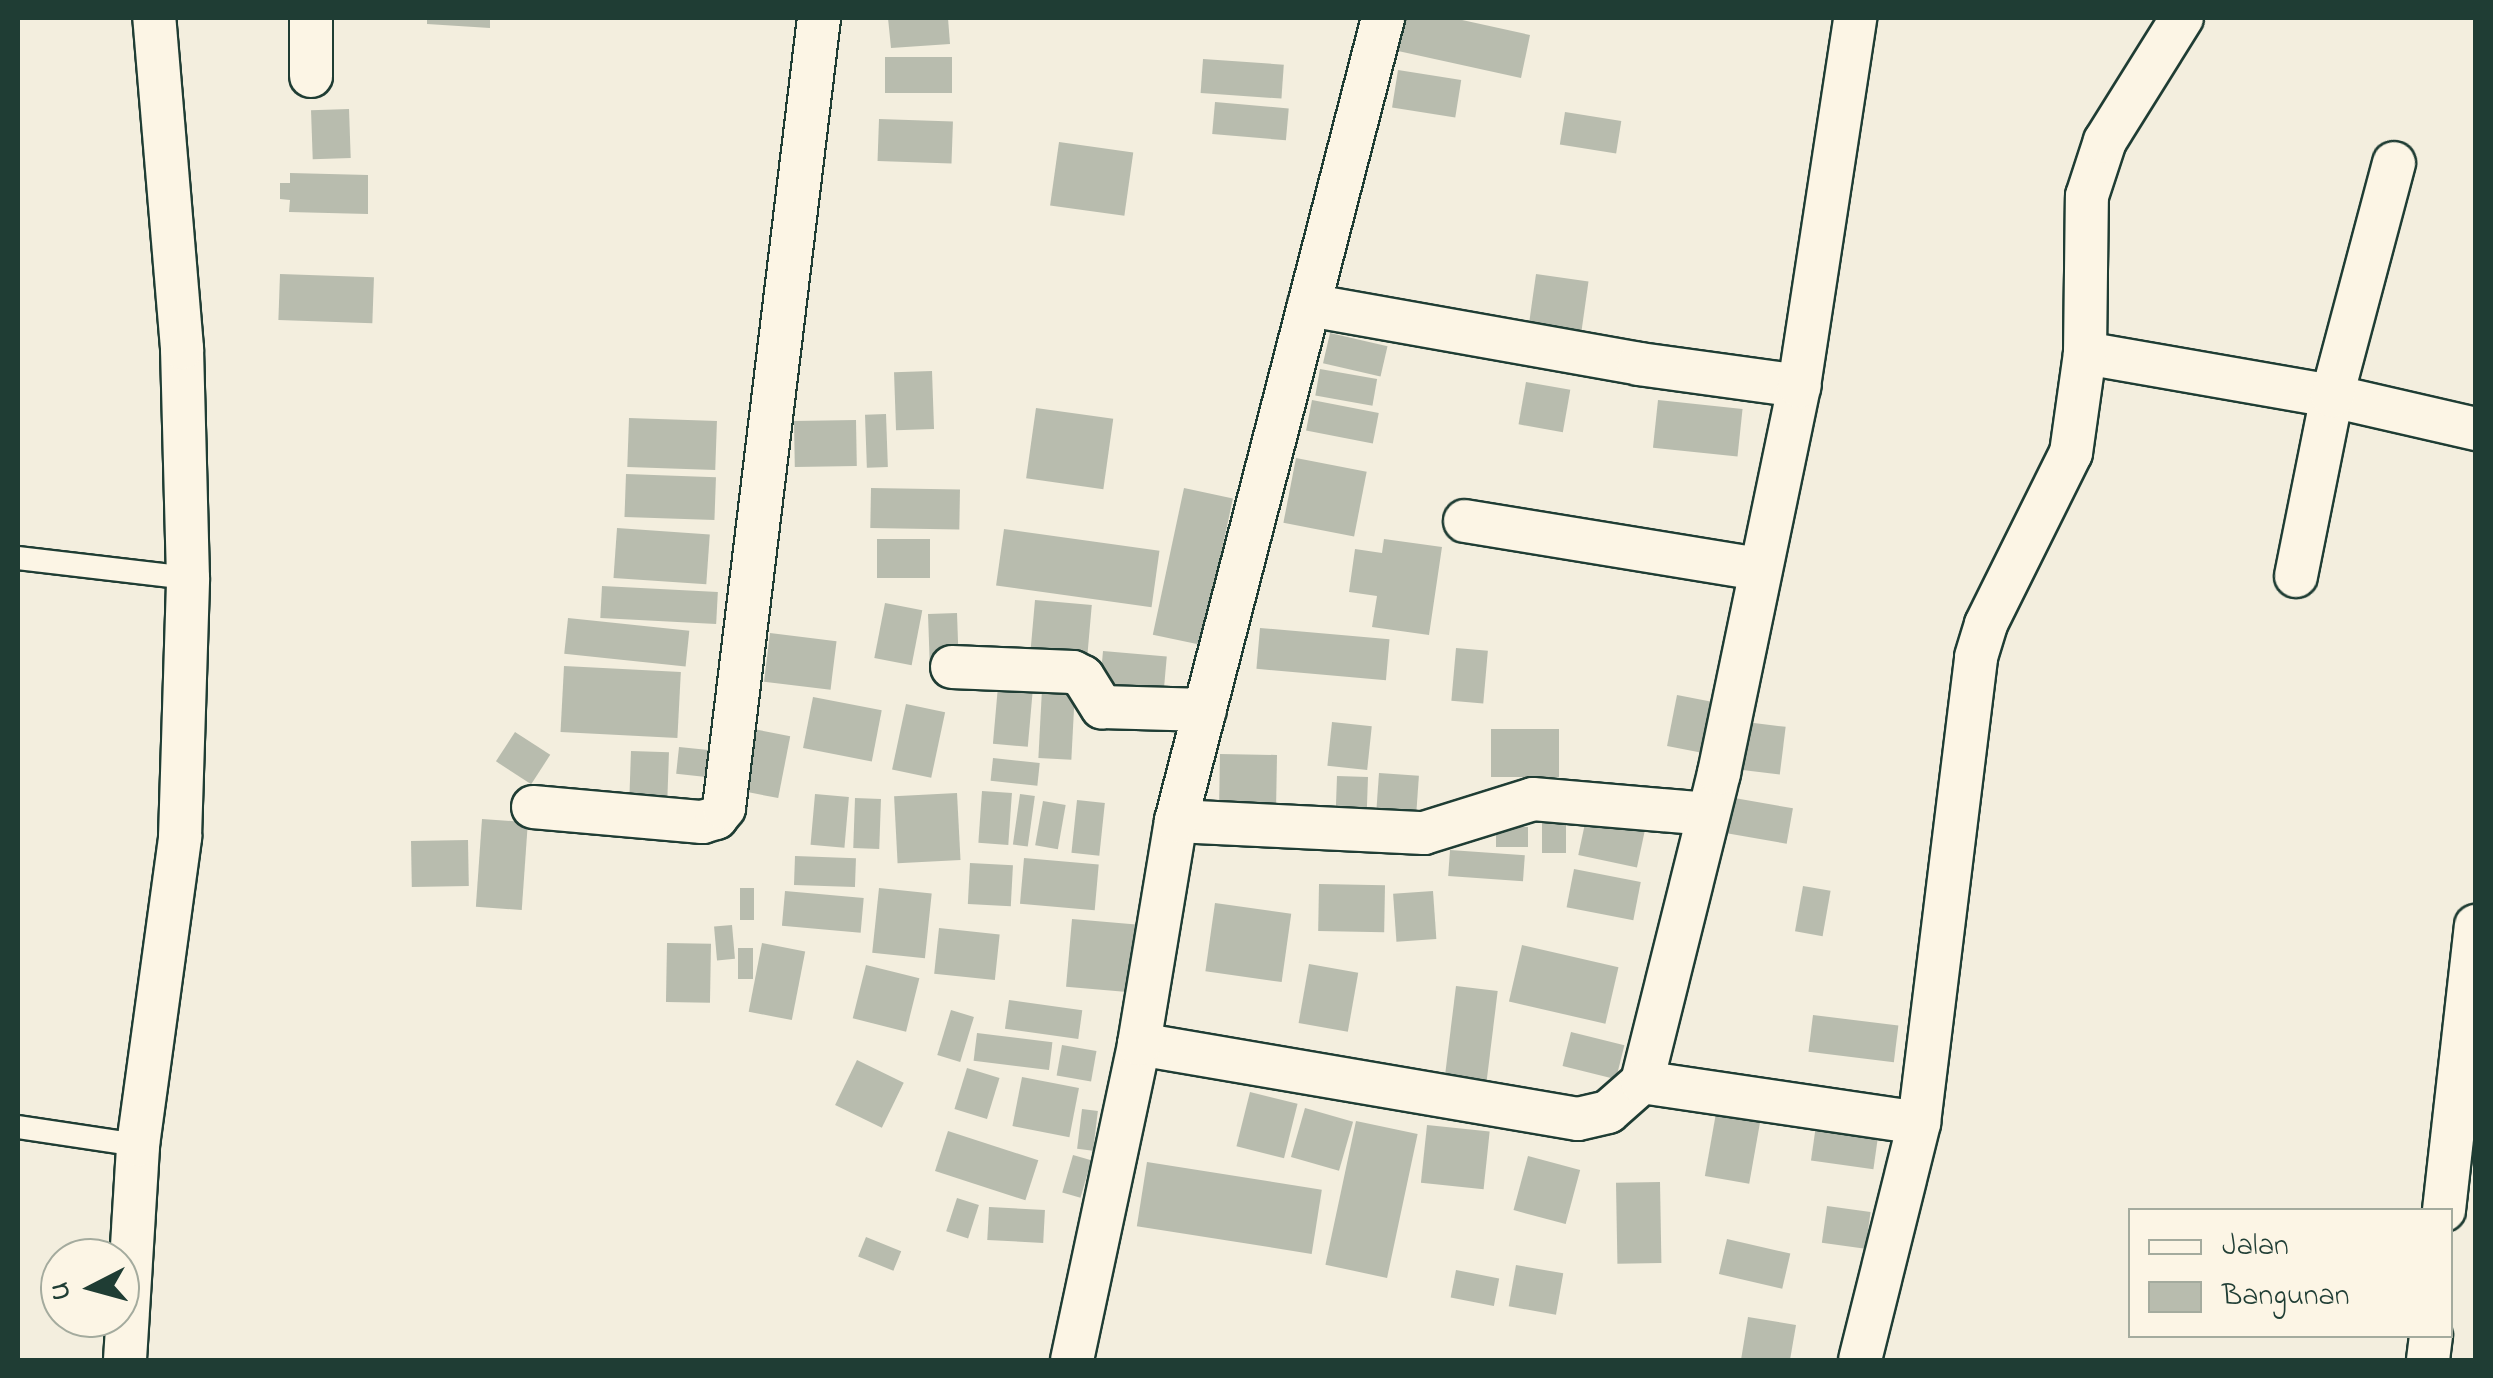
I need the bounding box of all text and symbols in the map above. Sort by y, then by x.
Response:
legend [2128,1208,2453,1338]
text: Jalan [2222,1225,2289,1269]
north arrow [40,1238,140,1338]
text: Bangunan [2222,1275,2350,1319]
text: U [40,1280,83,1302]

